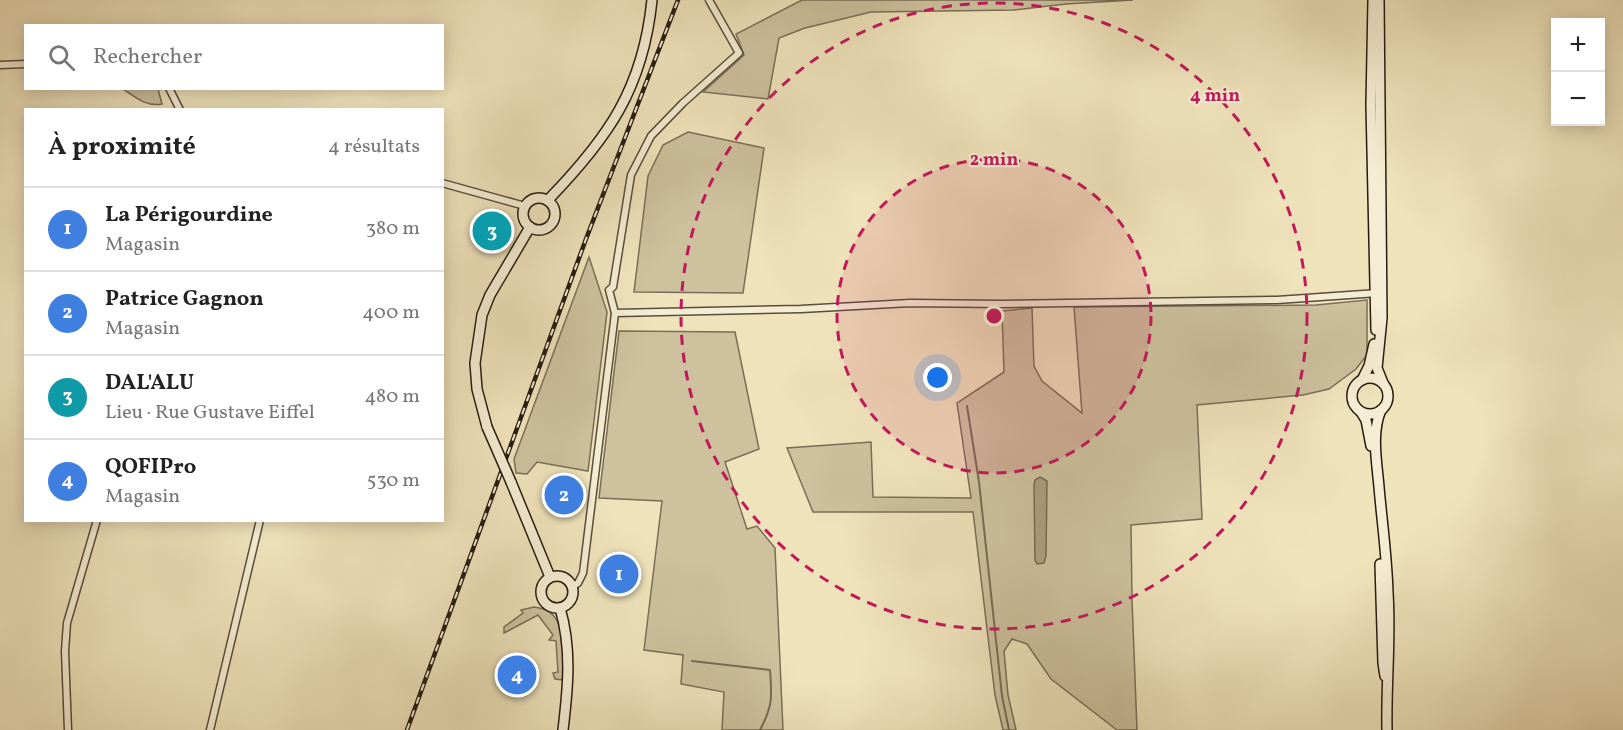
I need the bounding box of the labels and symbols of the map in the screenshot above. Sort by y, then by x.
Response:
text: 4 min [1190,84,1240,109]
text: 2 min [970,148,1018,173]
pin: 3 [472,208,512,254]
centre of rings [984,306,1004,326]
your location [923,363,952,392]
pin: 2 [544,472,584,518]
pin: 1 [600,552,638,596]
pin: 4 [498,652,536,698]

